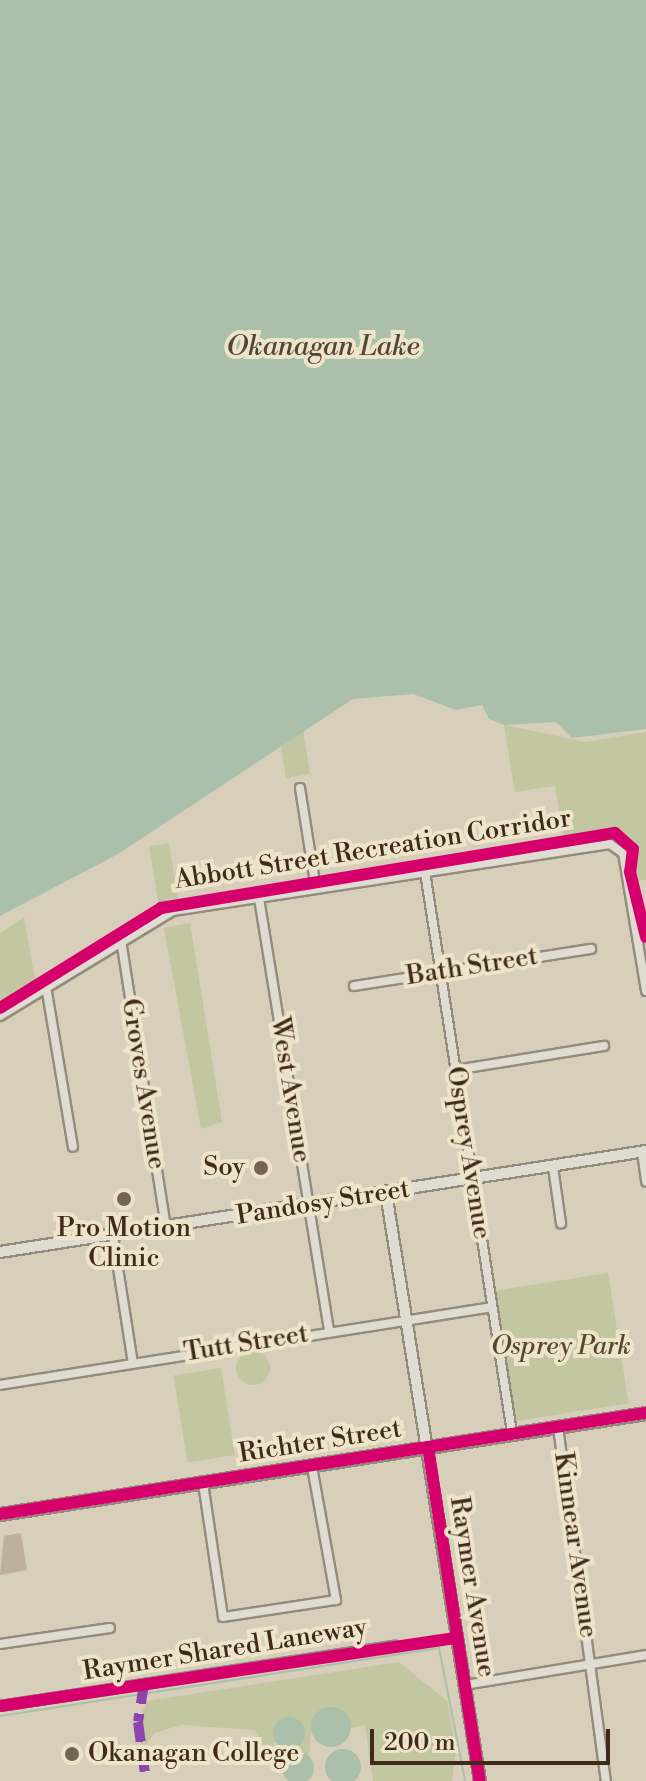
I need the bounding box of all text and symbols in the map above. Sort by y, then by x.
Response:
water label: Okanagan Lake [226,330,420,364]
street label: Abbott Street Recreation Corridor [173,803,573,897]
street label: Bath Street [404,941,540,993]
street label: Groves Avenue [114,996,172,1172]
street label: West Avenue [263,1015,317,1165]
street label: Osprey Avenue [439,1064,497,1242]
place label: Soy [203,1152,245,1184]
marker: Soy [252,1159,270,1177]
street label: Pandosy Street [234,1174,412,1232]
marker: Pro Motion Clinic [113,1188,135,1210]
place label: Pro Motion Clinic [57,1213,191,1274]
street label: Tutt Street [182,1319,310,1369]
park label: Osprey Park [491,1331,631,1363]
street label: Richter Street [236,1414,404,1470]
street label: Kinnear Avenue [547,1450,603,1640]
street label: Raymer Avenue [442,1495,502,1679]
street label: Raymer Shared Laneway [81,1612,369,1688]
scale bar [374,1713,614,1763]
text: 200 m [384,1728,455,1758]
place label: Okanagan College [88,1738,299,1770]
marker: Okanagan College [63,1745,81,1763]

